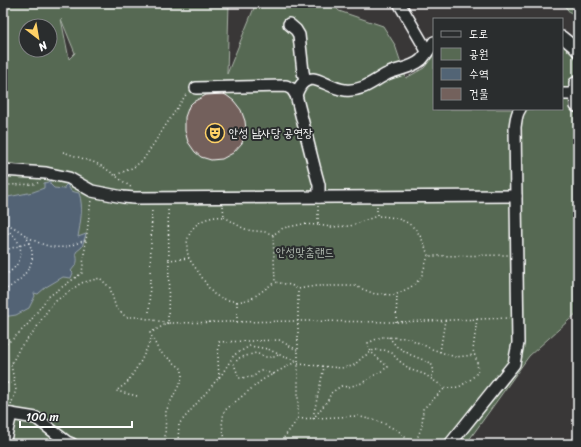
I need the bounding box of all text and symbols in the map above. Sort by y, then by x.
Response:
north arrow [18,18,58,58]
legend [433,18,563,110]
text: 도로 [469,23,488,45]
text: N [34,36,52,56]
text: 공원 [469,43,488,65]
text: 수역 [469,63,489,85]
text: 건물 [469,83,489,105]
theatre icon: 안성 남사당 공연장 [204,122,226,144]
place label: 안성 남사당 공연장 [229,122,313,144]
park label: 안성맞춤랜드 [276,241,334,263]
scale bar [20,403,132,429]
text: 100 m [26,406,59,428]

